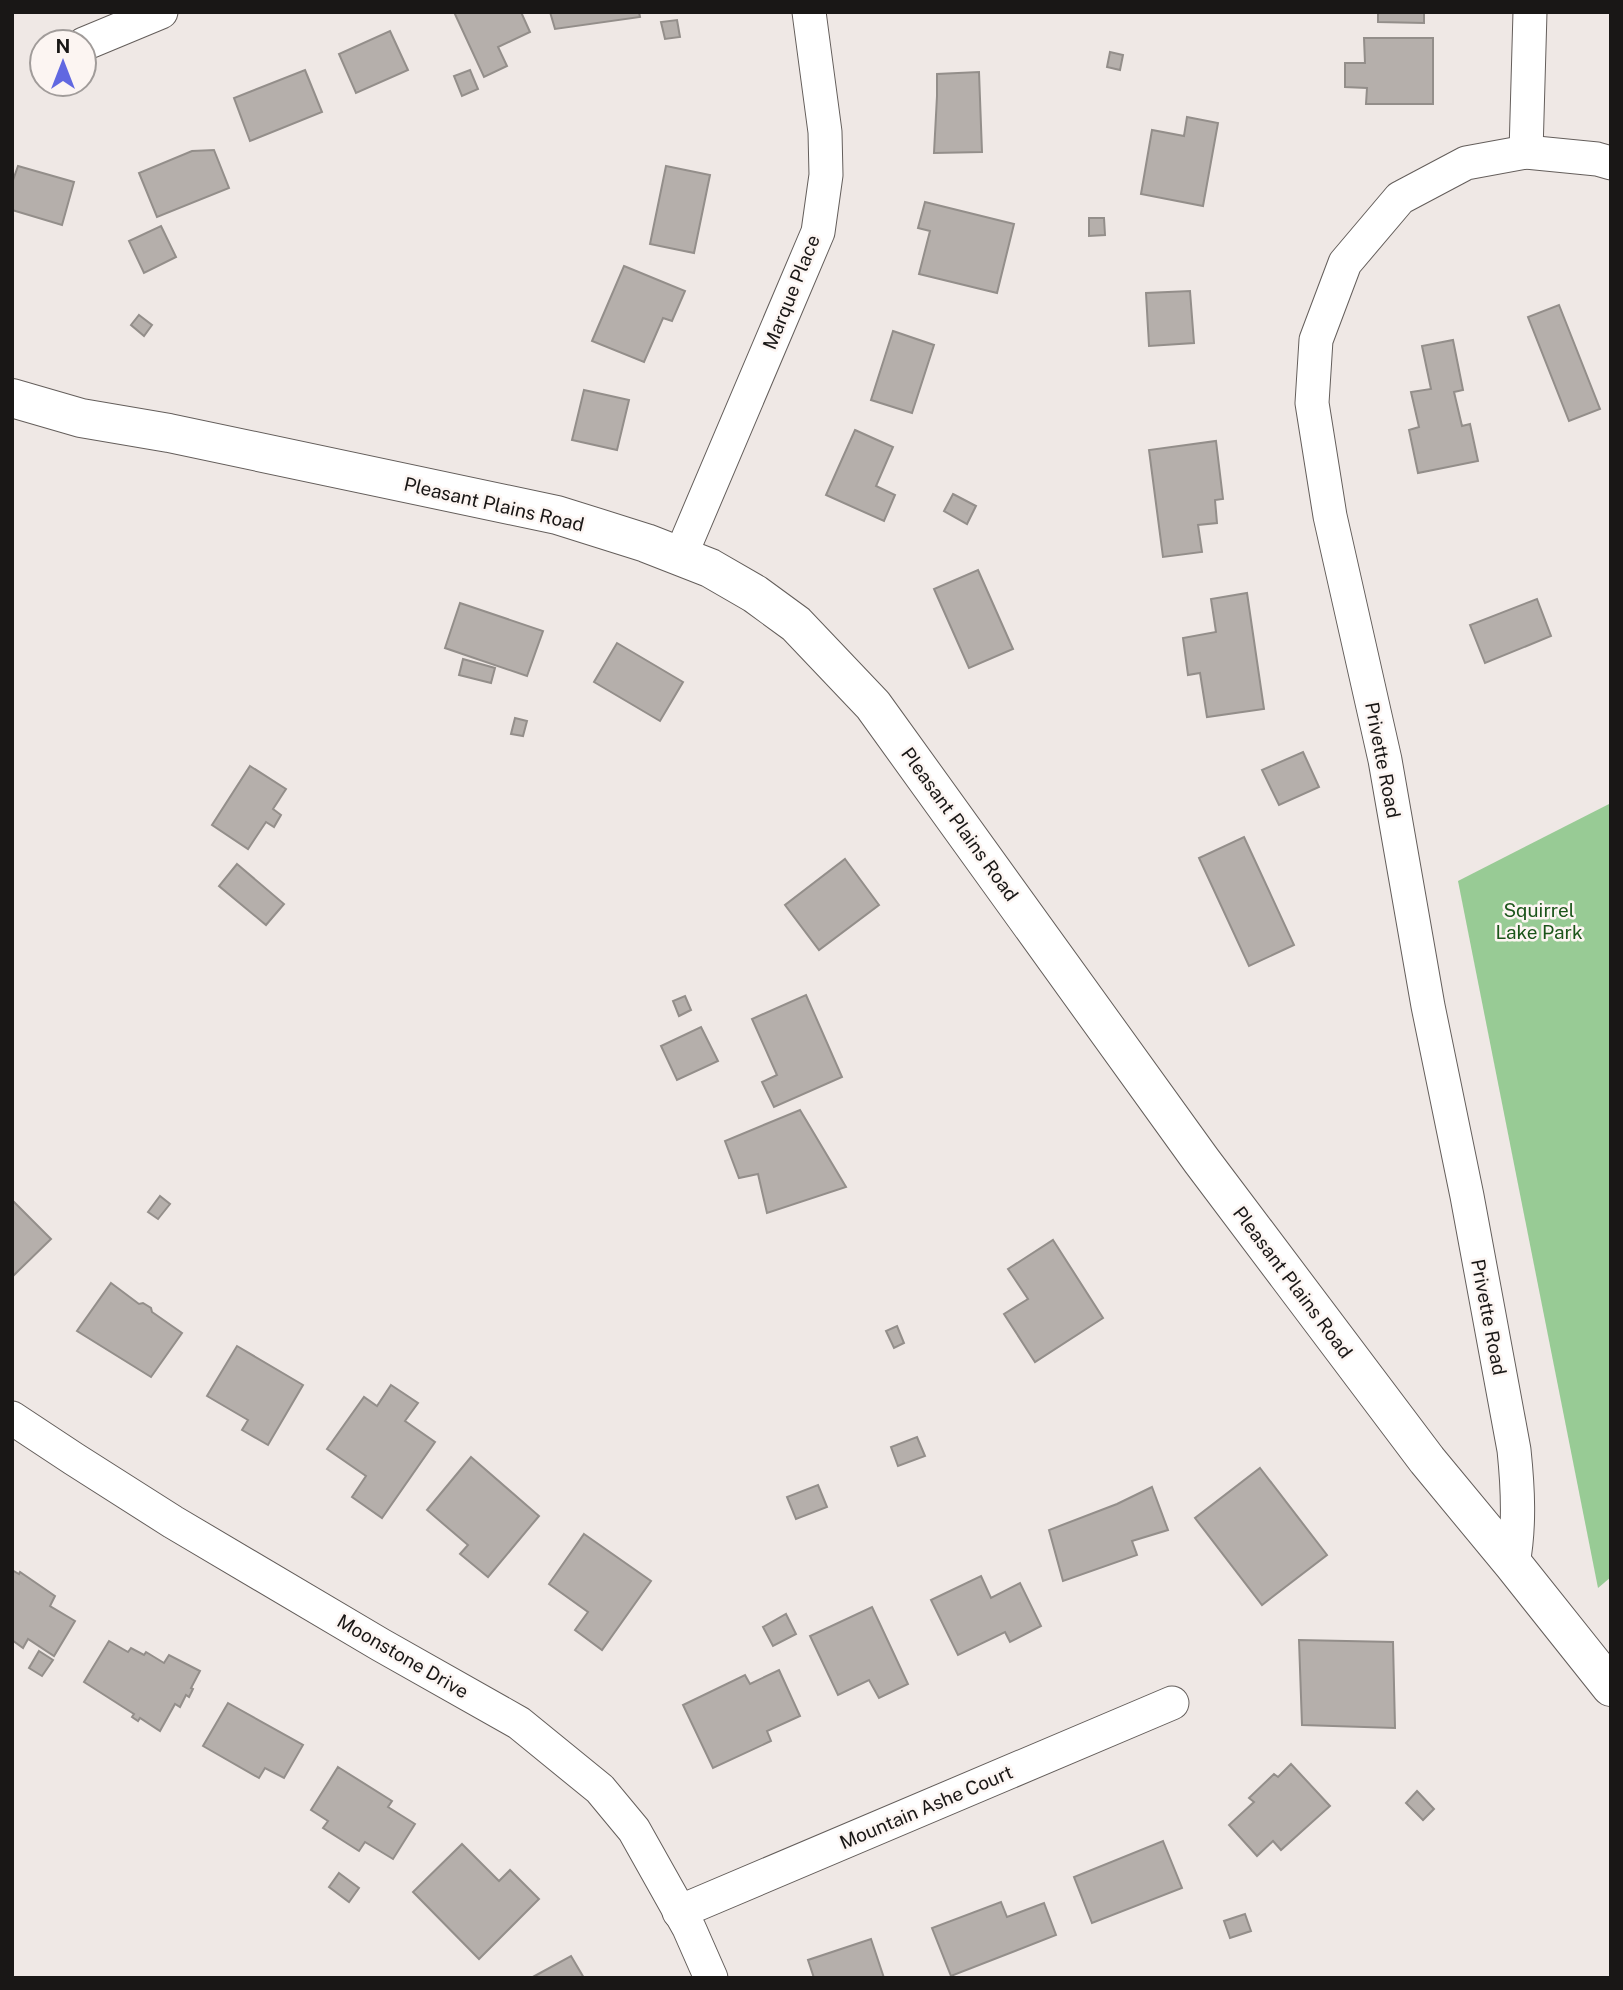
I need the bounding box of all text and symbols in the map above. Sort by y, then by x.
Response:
north arrow [28,28,98,98]
text: N [56,35,70,57]
street label: Marque Place [758,232,824,352]
street label: Pleasant Plains Road [402,473,586,535]
street label: Privette Road [1361,700,1405,820]
street label: Pleasant Plains Road [897,743,1023,905]
park label: Squirrel Lake Park [1495,899,1583,943]
street label: Pleasant Plains Road [1229,1202,1357,1362]
street label: Privette Road [1467,1257,1511,1377]
street label: Moonstone Drive [333,1609,473,1703]
street label: Mountain Ashe Court [836,1761,1016,1853]

